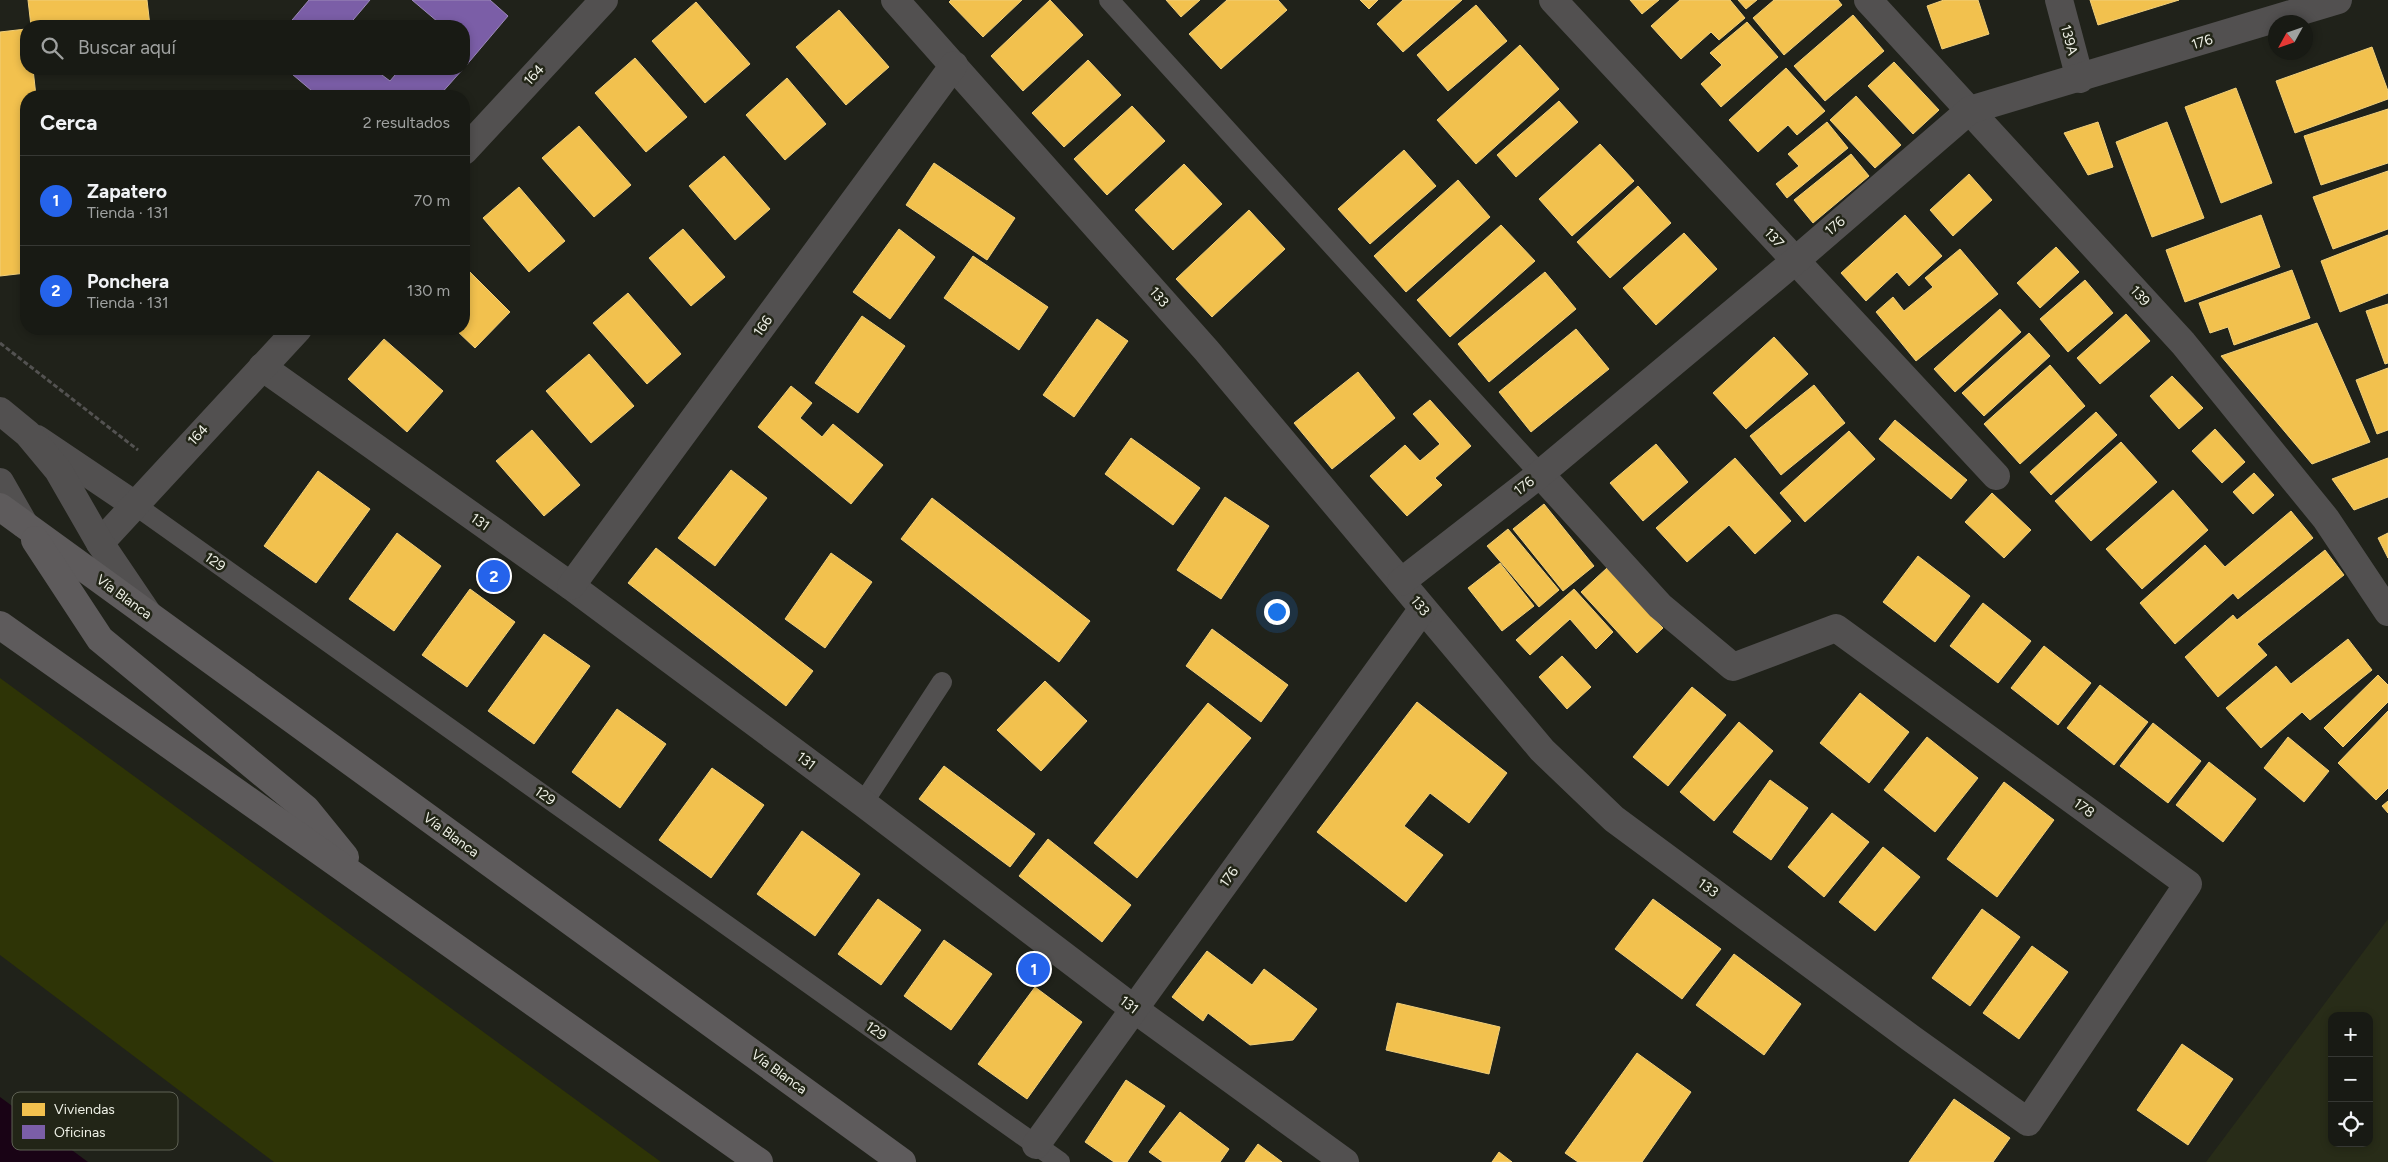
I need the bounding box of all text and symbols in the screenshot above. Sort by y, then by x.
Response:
north arrow [2268,15,2313,60]
search box [20,20,470,75]
street label: 139A [2057,23,2081,58]
street label: 176 [2189,31,2215,53]
icon: search [38,34,66,62]
text: Buscar aquí [78,36,176,59]
street label: 164 [520,61,548,89]
text: Cerca [40,110,97,135]
text: 2 resultados [363,113,450,132]
text: Zapatero [87,180,167,203]
text: 1 [53,191,59,210]
text: 70 m [414,191,450,210]
text: Tienda · 131 [87,203,169,222]
street label: 176 [1821,213,1849,239]
street label: 137 [1761,225,1788,252]
text: Ponchera [87,270,169,293]
text: 2 [51,281,61,300]
text: 130 m [407,281,450,300]
street label: 139 [2127,282,2153,310]
street label: 133 [1146,283,1172,311]
text: Tienda · 131 [87,293,169,312]
street label: 166 [750,312,776,340]
street label: 164 [184,421,212,449]
street label: 176 [1510,473,1538,499]
street label: 131 [467,510,493,534]
street label: 129 [201,549,229,575]
pin: 2 [478,557,510,595]
street label: Vía Blanca [93,571,155,623]
street label: 133 [1407,592,1433,620]
your location [1264,599,1290,625]
street label: 131 [793,748,819,774]
street label: 129 [531,783,559,809]
street label: 178 [2070,795,2098,821]
street label: Vía Blanca [420,809,482,861]
street label: 176 [1216,863,1242,891]
street label: 133 [1695,875,1721,901]
pin: 1 [1018,950,1050,988]
street label: 131 [1116,992,1142,1018]
map controls [2328,1012,2373,1147]
button: + [2328,1012,2373,1057]
street label: 129 [862,1018,890,1044]
street label: Vía Blanca [748,1046,810,1098]
button: − [2328,1057,2373,1102]
legend [12,1092,178,1150]
text: Viviendas [54,1101,115,1118]
button: locate [2328,1102,2373,1147]
text: Oficinas [54,1124,106,1141]

